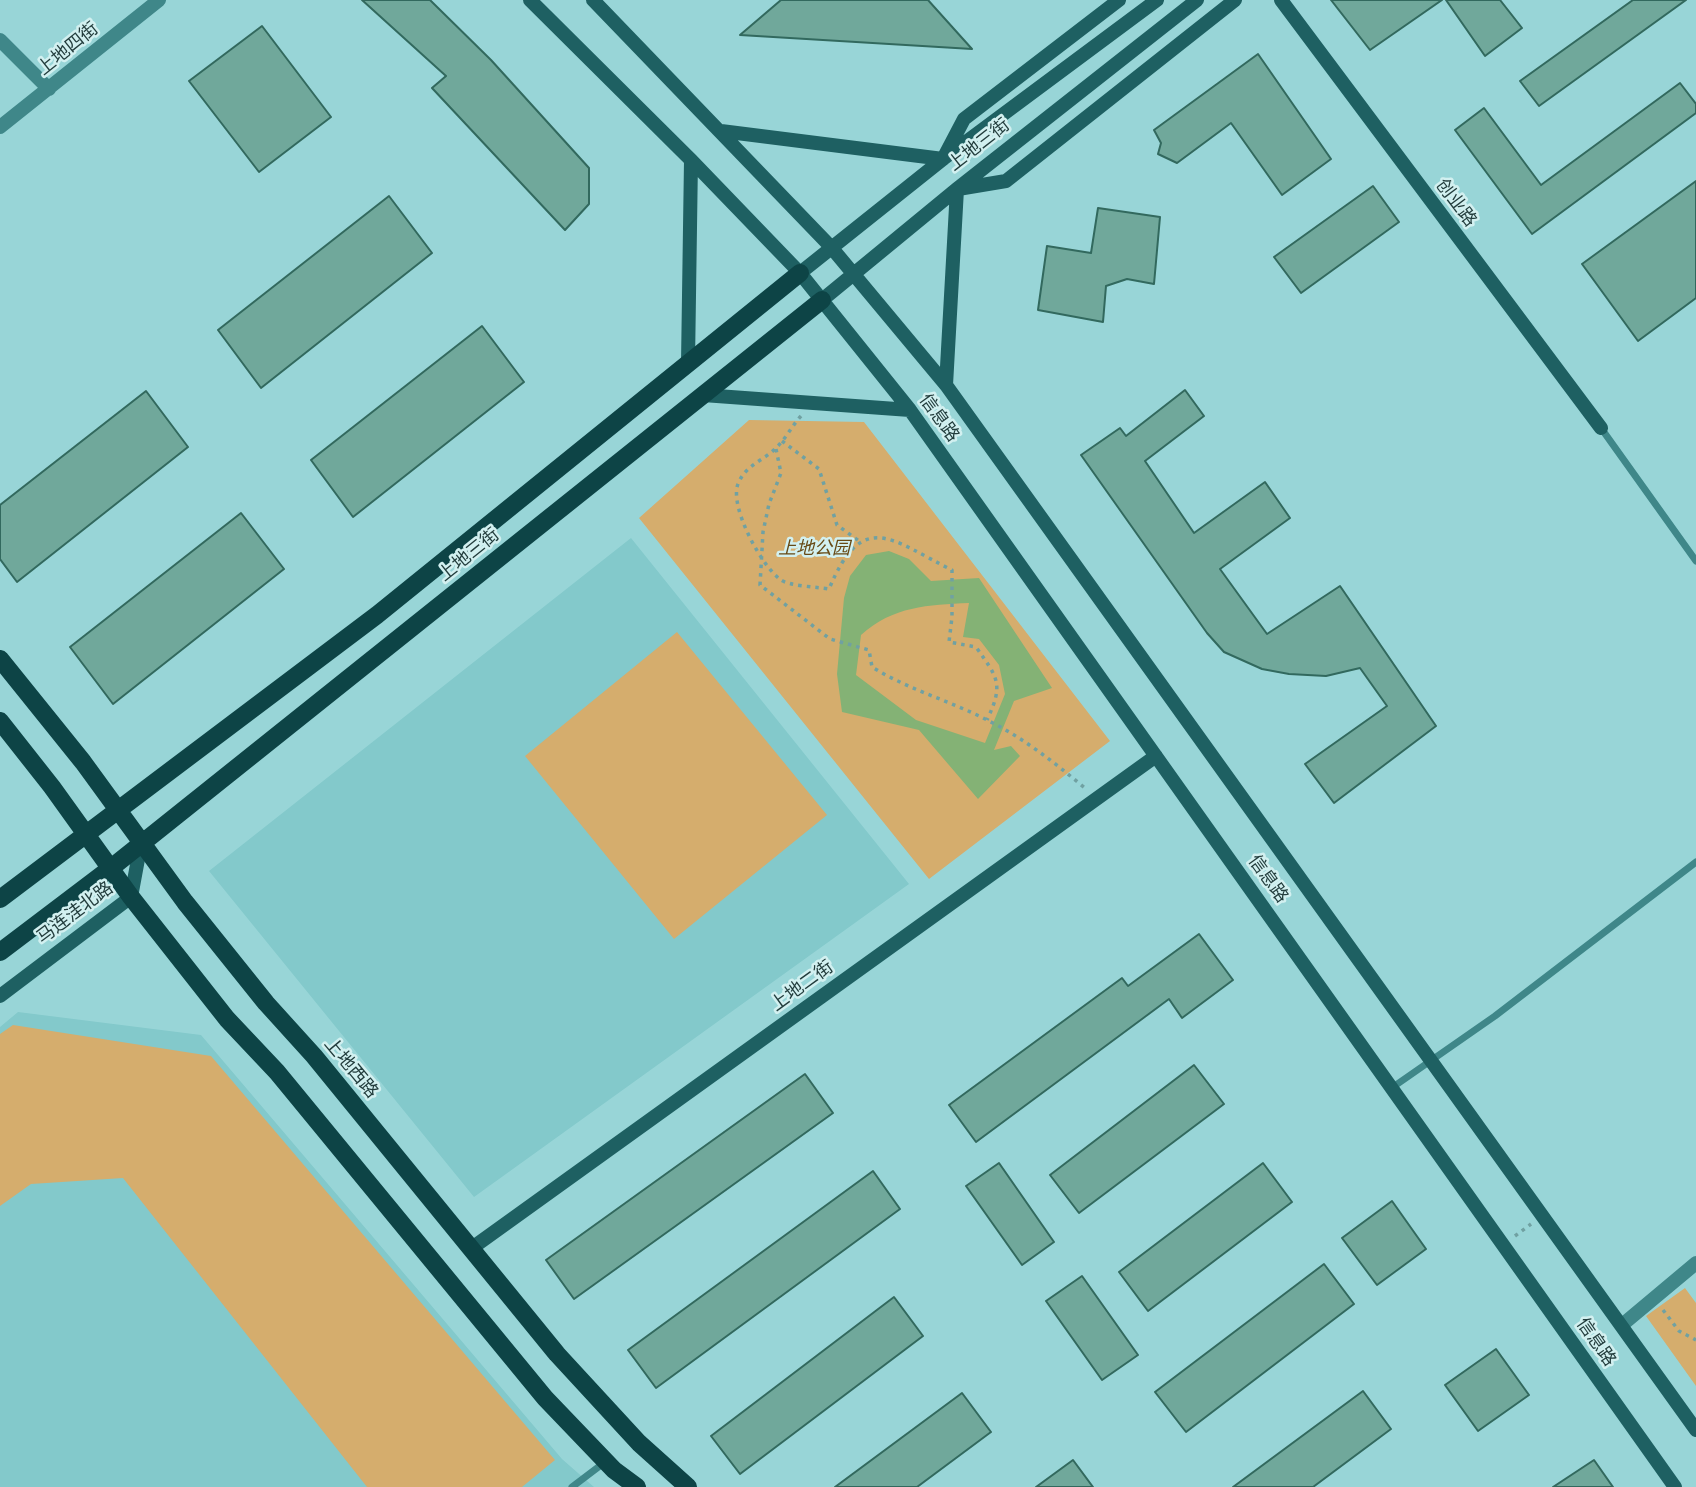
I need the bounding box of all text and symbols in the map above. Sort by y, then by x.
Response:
street label: 上地四街 [33,18,103,80]
street label: 上地三街 [944,114,1014,176]
street label: 创业路 [1431,175,1481,231]
street label: 信息路 [914,390,964,446]
street label: 上地三街 [434,524,504,586]
park label: 上地公园 [778,538,850,560]
street label: 信息路 [1243,851,1293,907]
street label: 马连洼北路 [33,877,117,949]
street label: 上地二街 [767,956,837,1016]
street label: 上地西路 [320,1033,382,1103]
street label: 信息路 [1572,1314,1620,1370]

